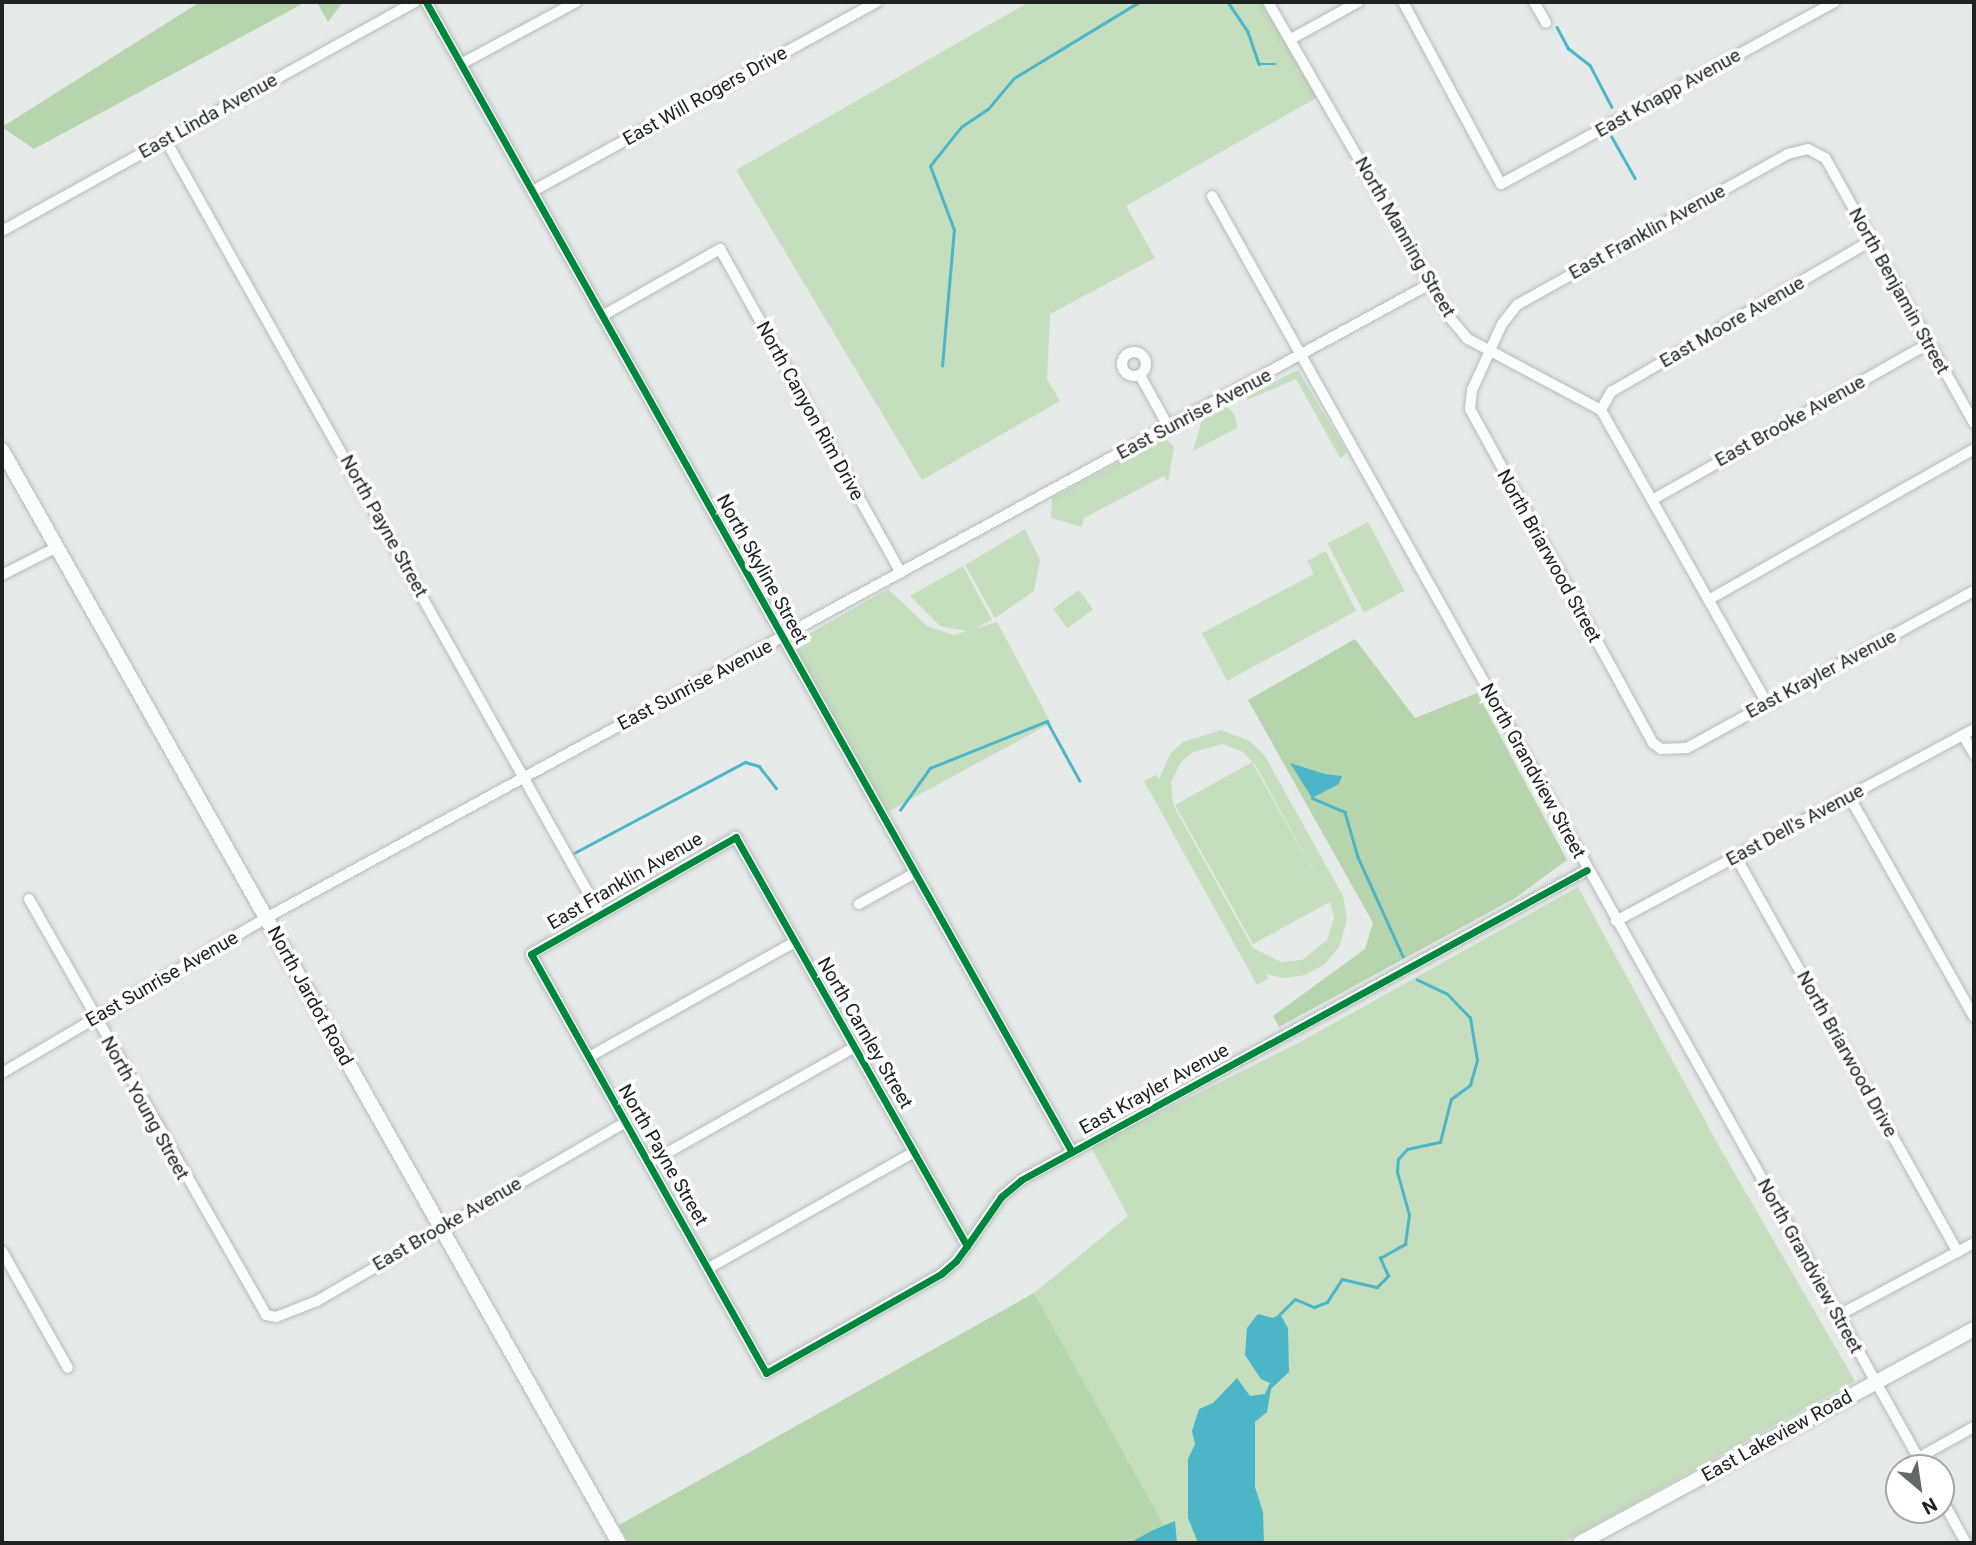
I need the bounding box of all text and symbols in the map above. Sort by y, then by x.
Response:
street label: East Will Rogers Drive [619,41,791,151]
street label: East Knapp Avenue [1591,44,1745,142]
street label: East Linda Avenue [135,68,281,164]
street label: North Manning Street [1350,153,1460,321]
street label: East Franklin Avenue [1565,180,1729,284]
street label: North Benjamin Street [1844,204,1954,378]
street label: East Moore Avenue [1656,271,1808,373]
street label: North Canyon Rim Drive [751,318,869,504]
street label: East Sunrise Avenue [1113,364,1275,464]
street label: East Brooke Avenue [1711,370,1869,472]
street label: North Payne Street [335,451,433,601]
street label: North Briarwood Street [1492,466,1606,646]
street label: North Skyline Street [711,490,813,648]
street label: East Krayler Avenue [1742,625,1900,723]
street label: East Sunrise Avenue [614,635,776,735]
street label: North Grandview Street [1475,680,1591,862]
street label: East Dell's Avenue [1722,779,1868,871]
street label: East Franklin Avenue [543,827,707,935]
street label: North Jardot Road [262,922,358,1070]
street label: East Sunrise Avenue [82,926,242,1032]
street label: North Carnley Street [812,953,918,1113]
street label: North Briarwood Drive [1792,967,1902,1141]
street label: North Young Street [96,1032,194,1184]
street label: East Krayler Avenue [1075,1039,1233,1139]
street label: North Payne Street [613,1080,713,1230]
street label: East Brooke Avenue [369,1172,525,1276]
street label: North Grandview Street [1752,1175,1868,1357]
street label: East Lakeview Road [1698,1385,1856,1487]
north arrow [1885,1454,1955,1524]
text: N [1918,1493,1941,1519]

